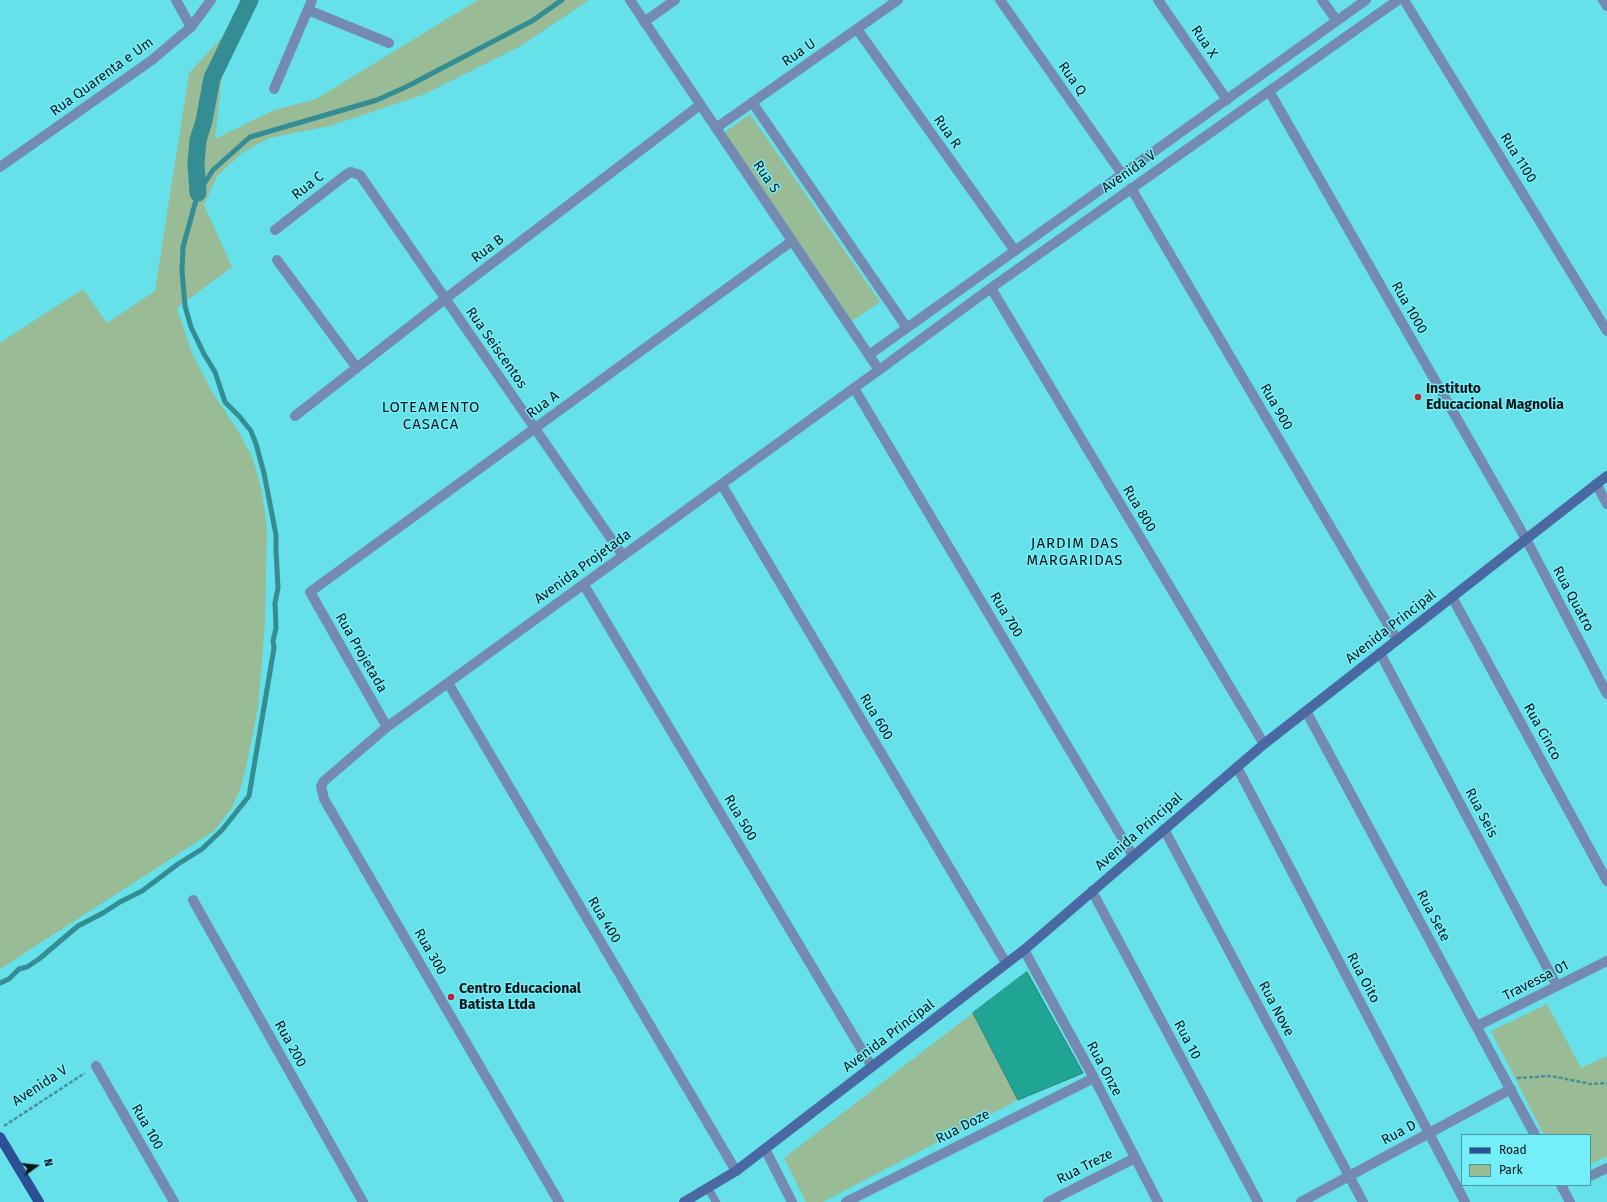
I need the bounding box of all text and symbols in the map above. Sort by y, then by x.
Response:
street label: Rua X [1187,23,1221,61]
street label: Rua Quarenta e Um [47,34,157,120]
street label: Rua U [779,35,819,71]
street label: Rua Q [1054,59,1090,99]
street label: Rua R [930,112,964,152]
street label: Rua 1100 [1496,130,1540,186]
street label: Avenida V [1099,147,1159,197]
street label: Rua S [749,158,783,196]
street label: Rua C [289,168,327,204]
street label: Rua B [468,231,508,267]
street label: Rua 1000 [1387,279,1431,337]
street label: Rua Seiscentos [462,304,530,392]
street label: Rua 900 [1256,381,1296,433]
place label: Instituto Educacional Magnolia [1426,381,1564,414]
street label: Rua A [524,388,562,422]
marker: Instituto Educacional Magnolia [1413,392,1423,402]
district label: LOTEAMENTO CASACA [382,399,480,434]
street label: Rua 800 [1119,483,1159,535]
street label: Avenida Projetada [531,526,635,608]
district label: JARDIM DAS MARGARIDAS [1026,535,1124,570]
street label: Rua Quatro [1549,563,1597,635]
street label: Avenida Principal [1342,586,1440,668]
street label: Rua 700 [986,589,1026,641]
street label: Rua Projetada [331,610,391,696]
street label: Rua 600 [856,691,896,743]
street label: Rua Cinco [1519,701,1565,763]
street label: Rua Seis [1461,785,1501,841]
street label: Avenida Principal [1092,790,1186,874]
street label: Rua 500 [720,792,760,844]
street label: Rua Sete [1413,887,1453,945]
street label: Rua 400 [584,894,624,946]
street label: Rua 300 [410,926,450,978]
street label: Rua Oito [1343,950,1383,1006]
street label: Travessa 01 [1500,957,1572,1005]
street label: Rua Nove [1254,979,1298,1039]
place label: Centro Educacional Batista Ltda [459,981,581,1014]
marker: Centro Educacional Batista Ltda [446,992,456,1002]
street label: Avenida Principal [840,996,938,1076]
street label: Rua 200 [270,1018,310,1070]
street label: Rua 10 [1170,1018,1204,1062]
street label: Rua Onze [1083,1039,1125,1099]
street label: Avenida V [9,1062,71,1110]
street label: Rua 100 [127,1101,167,1153]
street label: Rua Doze [933,1106,993,1148]
street label: Rua D [1379,1117,1419,1149]
legend [1461,1134,1591,1186]
text: Road [1499,1143,1527,1157]
north arrow [16,1146,56,1186]
street label: Rua Treze [1054,1146,1116,1188]
text: N [41,1158,55,1168]
text: Park [1499,1163,1523,1177]

